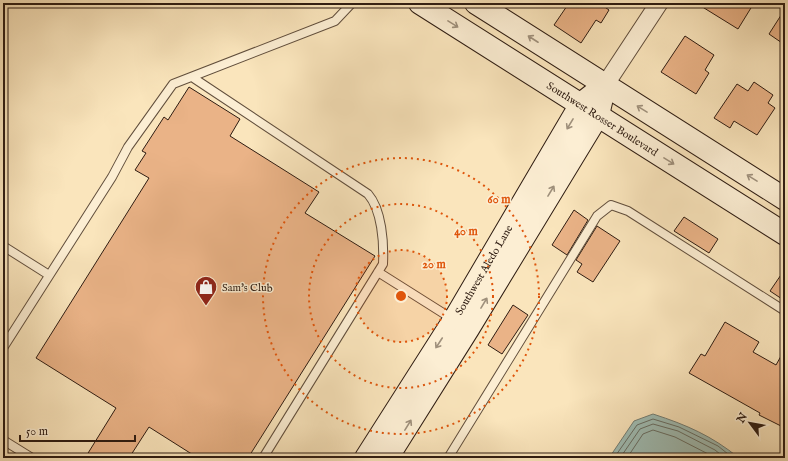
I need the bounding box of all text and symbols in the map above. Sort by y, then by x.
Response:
one-way arrow [447,20,459,28]
one-way arrow [528,35,539,43]
street label: Southwest Rosser Boulevard [544,79,660,160]
one-way arrow [636,104,648,112]
one-way arrow [566,118,574,129]
one-way arrow [663,157,674,165]
one-way arrow [747,174,758,182]
one-way arrow [548,185,556,197]
text: 60 m [488,192,511,207]
street label: Southwest Aledo Lane [452,223,516,318]
text: 40 m [454,224,479,239]
text: 20 m [422,257,446,272]
shop icon: Sam's Club [193,274,219,307]
place label: Sam's Club [222,281,273,295]
centre of rings [394,289,408,303]
one-way arrow [481,297,489,309]
one-way arrow [435,338,443,349]
north arrow [730,403,770,443]
text: N [733,410,751,427]
scale bar [20,417,135,443]
one-way arrow [404,420,412,431]
text: 50 m [26,424,48,439]

